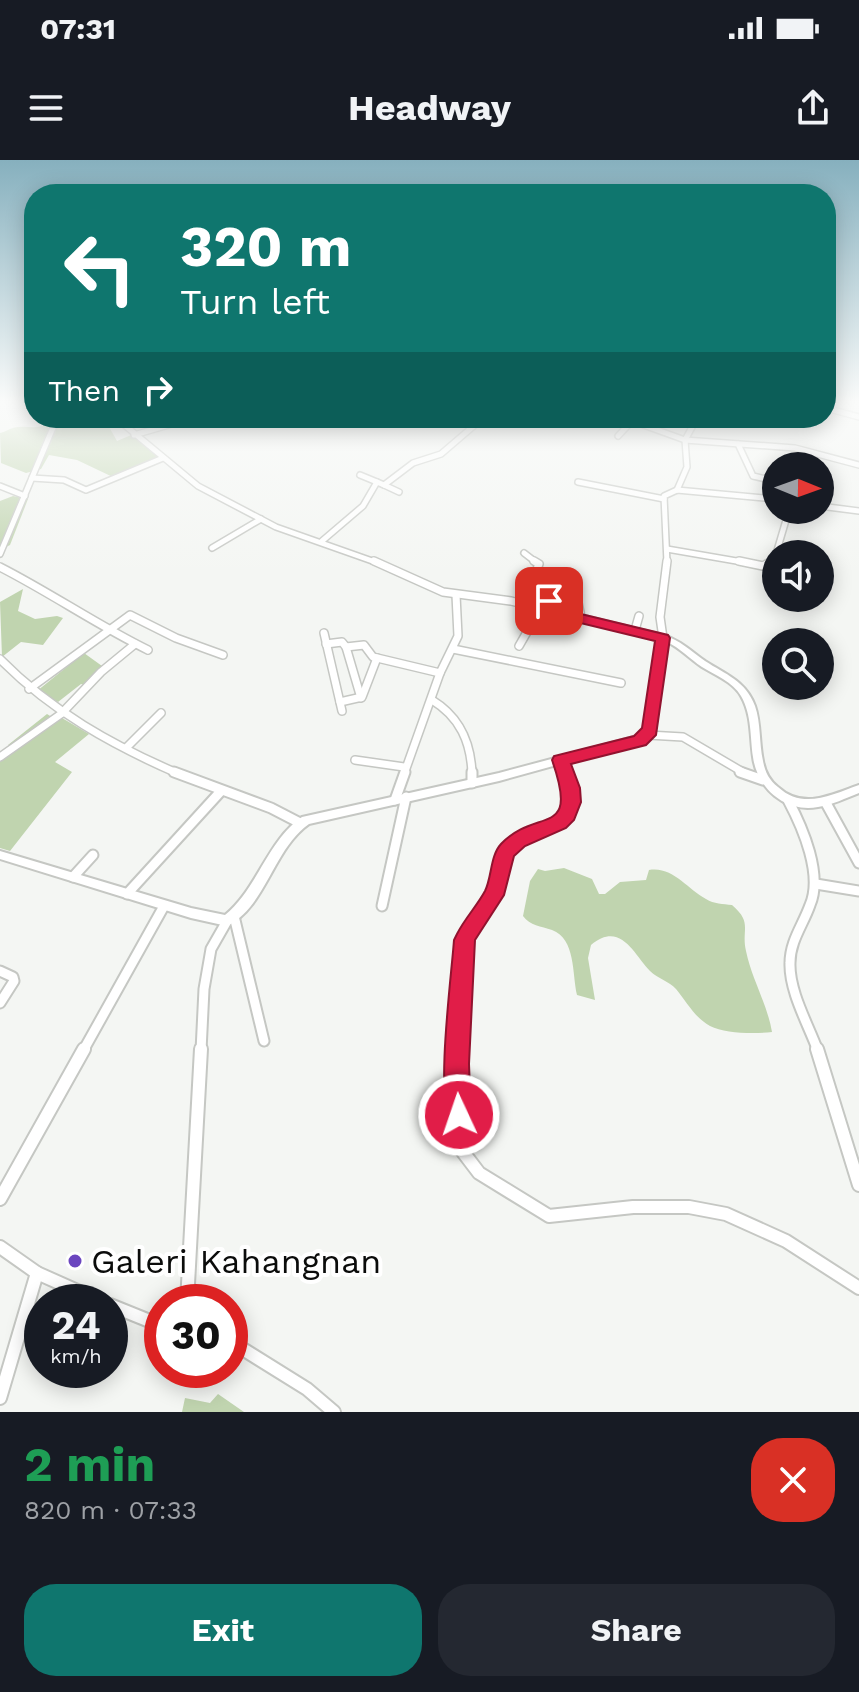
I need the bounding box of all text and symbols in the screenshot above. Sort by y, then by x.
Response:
text: 07:31 [40,11,116,46]
icon: menu [24,86,68,130]
icon: share [791,86,835,130]
text: Headway [348,87,511,129]
text: 320 m [180,214,351,280]
icon: left [48,216,152,320]
text: Turn left [180,281,330,323]
icon: right [136,368,180,412]
text: Then [48,373,120,408]
north arrow [762,452,834,524]
map controls [762,452,834,700]
button: sound [762,540,834,612]
pin [515,567,583,635]
icon: arrive [527,579,571,623]
button: search [762,628,834,700]
position arrow [417,1073,501,1157]
place label: Galeri Kahangnan [91,1241,381,1281]
marker: Galeri Kahangnan [66,1252,84,1270]
speed limit sign: 30 [144,1284,248,1388]
text: 24 [51,1302,101,1349]
text: km/h [50,1344,102,1368]
text: 2 min [24,1436,155,1493]
button: close [751,1438,835,1522]
text: 820 m · 07:33 [24,1495,197,1525]
button: Exit [24,1584,422,1676]
button: Share [438,1584,835,1676]

